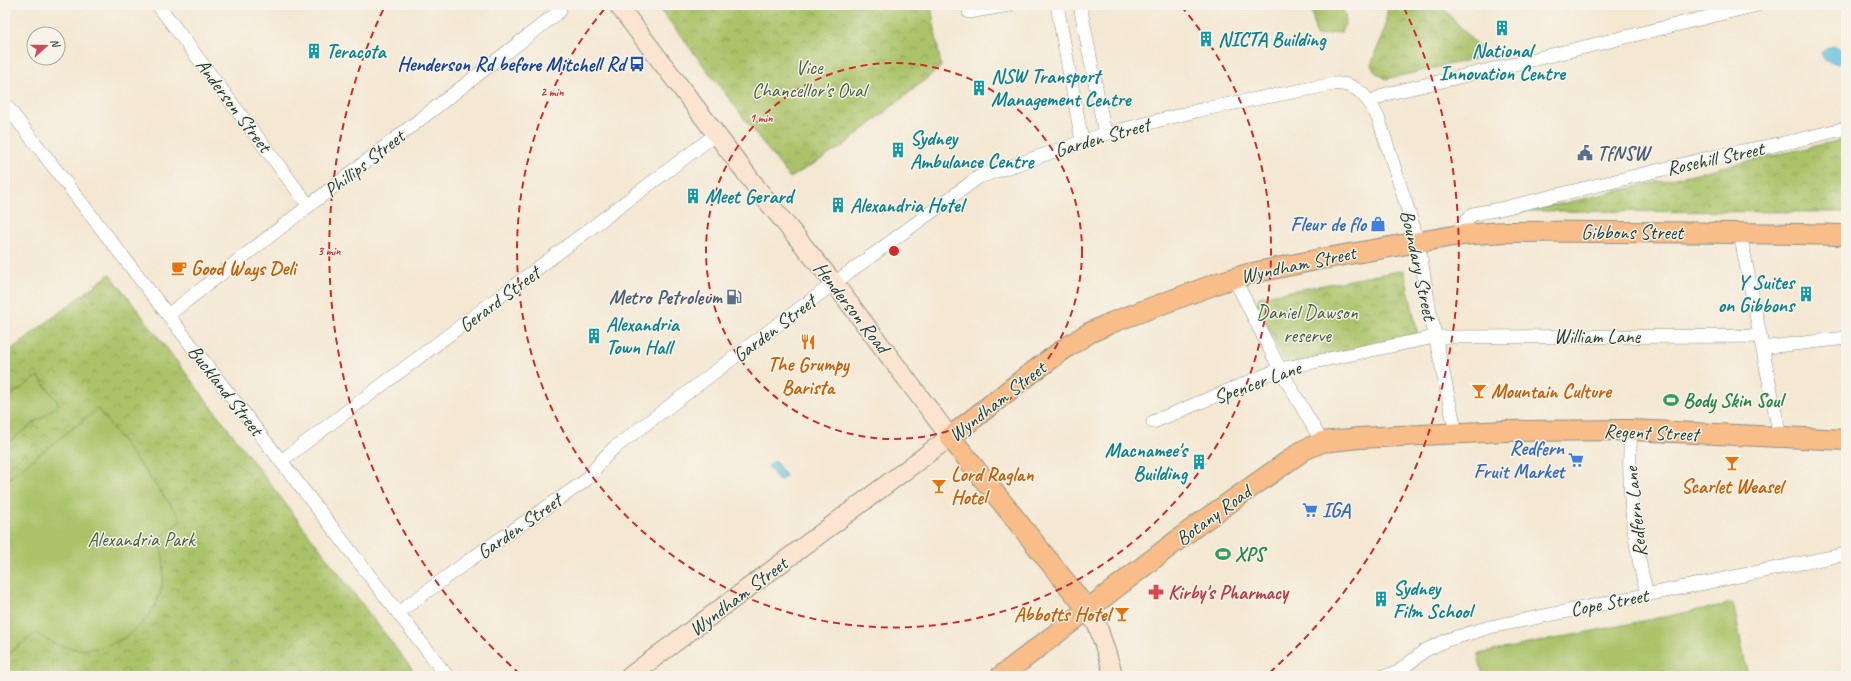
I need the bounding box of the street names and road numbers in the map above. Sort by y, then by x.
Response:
street label: Anderson Street [190,53,279,159]
street label: Garden Street [1052,111,1156,163]
street label: Phillips Street [319,123,411,203]
street label: Rosehill Street [1664,136,1768,181]
street label: Boundary Street [1395,208,1443,325]
street label: Gibbons Street [1581,220,1685,245]
street label: Wyndham Street [1238,240,1360,289]
street label: Henderson Road [808,256,897,361]
street label: Gerard Street [454,259,547,338]
street label: Garden Street [728,287,823,368]
street label: William Lane [1554,324,1642,349]
street label: Buckland Street [182,340,270,443]
street label: Wyndham Street [944,354,1053,447]
street label: Spencer Lane [1210,355,1306,410]
street label: Regent Street [1603,418,1702,447]
street label: Redfern Lane [1618,464,1653,558]
street label: Botany Road [1171,478,1258,551]
street label: Garden Street [472,486,569,565]
street label: Wyndham Street [684,550,794,642]
street label: Cope Street [1568,582,1652,622]

